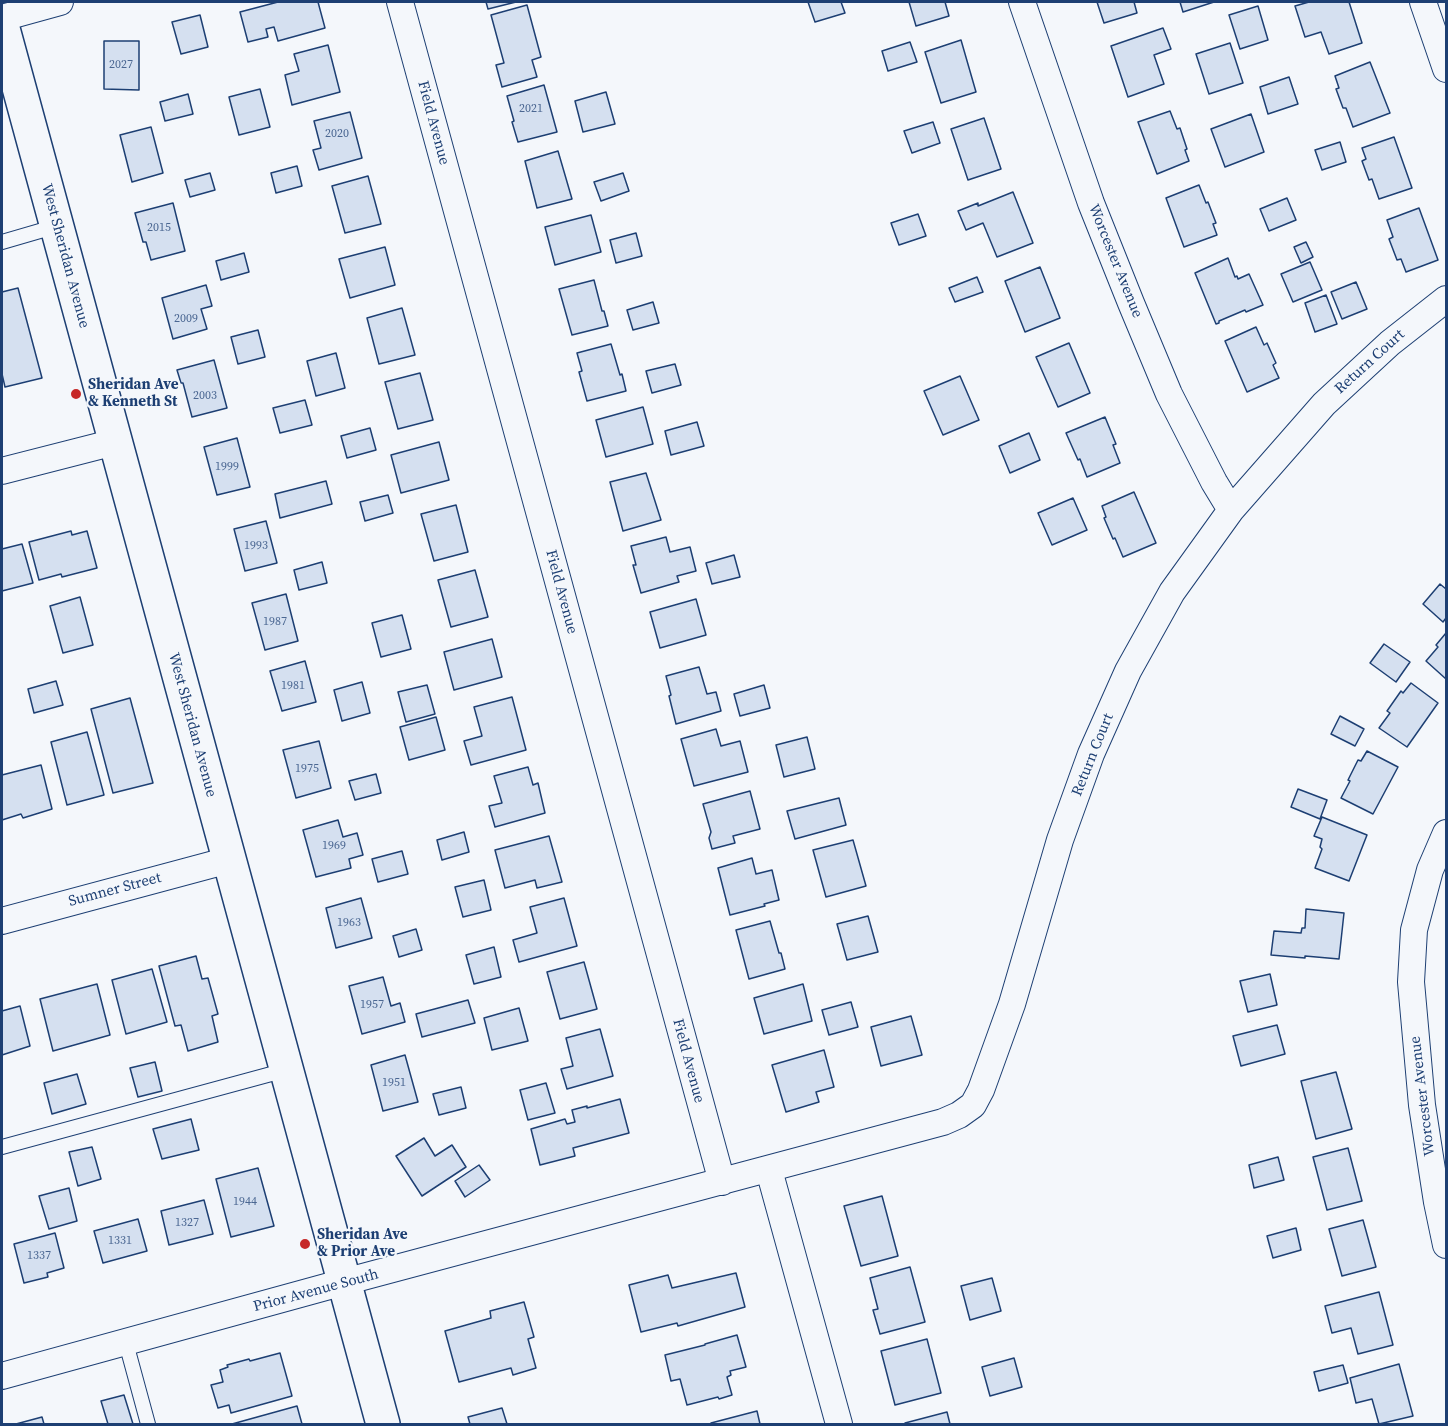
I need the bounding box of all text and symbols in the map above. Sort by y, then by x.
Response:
house number: 2027 [109,58,133,72]
street label: Field Avenue [413,79,453,167]
house number: 2021 [519,102,543,116]
house number: 2020 [325,127,349,141]
street label: West Sheridan Avenue [37,182,93,330]
street label: Worcester Avenue [1084,202,1146,320]
house number: 2015 [147,221,171,235]
house number: 2009 [174,312,198,326]
street label: Return Court [1331,326,1409,398]
place label: Sheridan Ave & Kenneth St [88,376,179,411]
marker: Sheridan Ave & Kenneth St [69,387,83,401]
house number: 2003 [193,389,217,403]
house number: 1999 [215,460,239,474]
house number: 1993 [244,539,268,553]
street label: Field Avenue [541,548,581,636]
house number: 1987 [263,615,287,629]
street label: West Sheridan Avenue [164,651,220,799]
house number: 1981 [281,679,305,693]
street label: Return Court [1068,711,1118,799]
house number: 1975 [295,762,319,776]
house number: 1969 [322,839,346,853]
street label: Sumner Street [67,869,163,911]
house number: 1963 [337,916,361,930]
house number: 1957 [360,998,384,1012]
street label: Field Avenue [668,1017,708,1105]
street label: Worcester Avenue [1407,1035,1439,1157]
house number: 1951 [382,1076,406,1090]
house number: 1944 [233,1195,257,1209]
house number: 1327 [175,1216,199,1230]
place label: Sheridan Ave & Prior Ave [317,1226,408,1261]
house number: 1331 [108,1234,132,1248]
marker: Sheridan Ave & Prior Ave [298,1237,312,1251]
house number: 1337 [27,1249,51,1263]
street label: Prior Avenue South [252,1266,380,1316]

